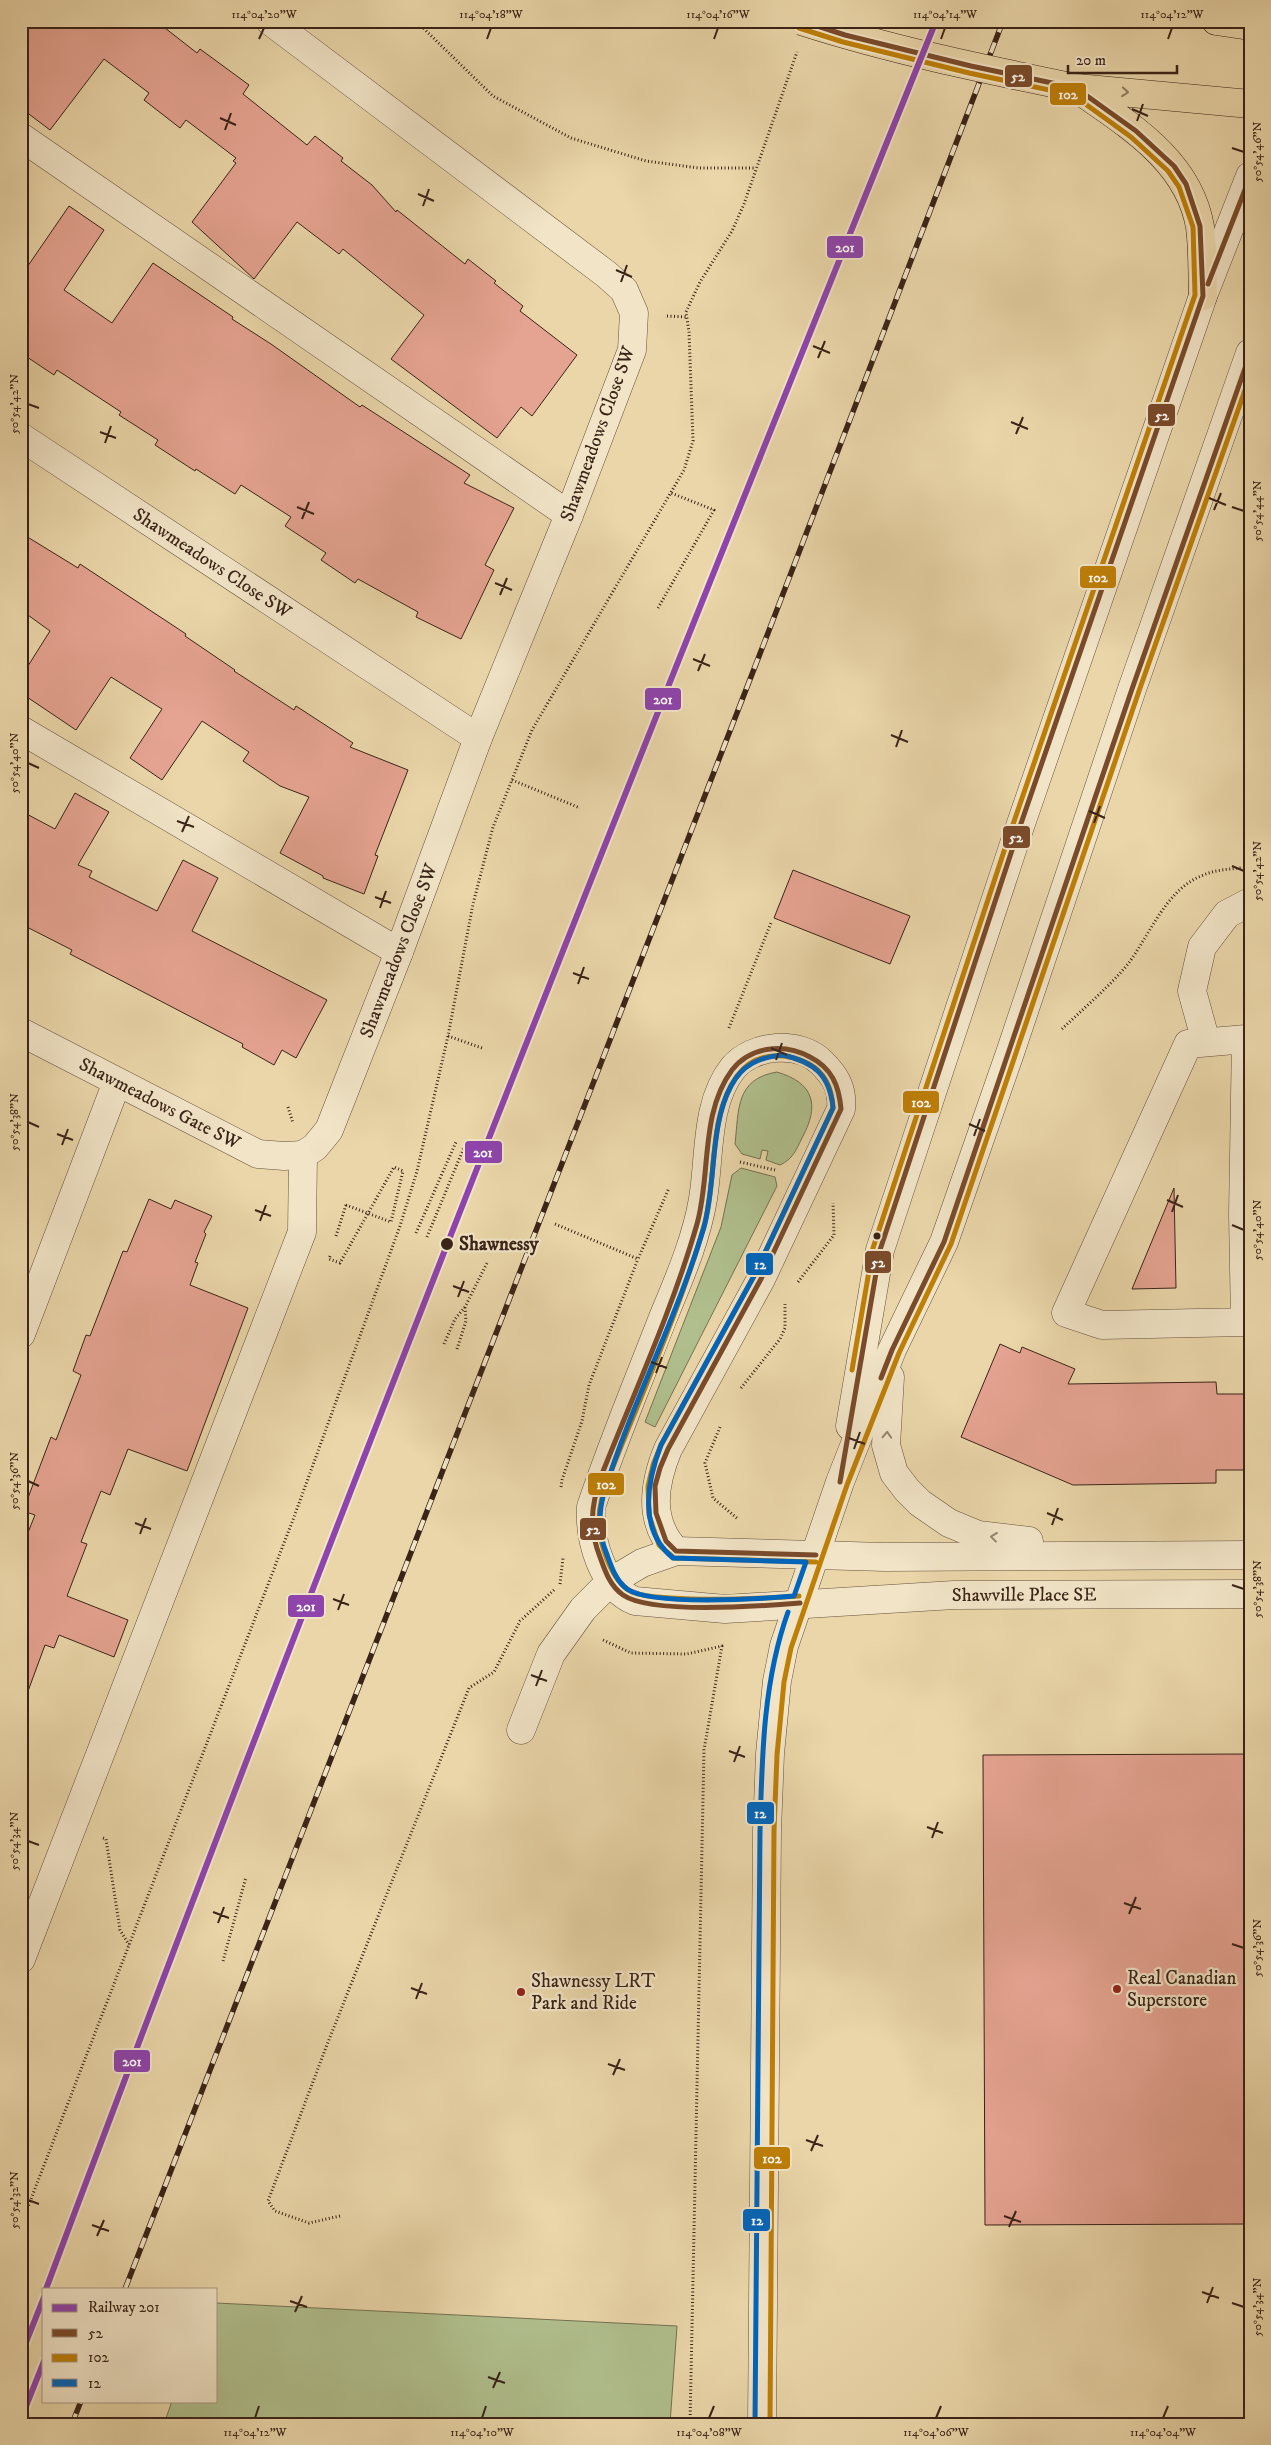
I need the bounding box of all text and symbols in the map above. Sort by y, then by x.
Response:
text: 114°04'20"W [231,7,298,22]
text: 114°04'18"W [459,7,524,22]
text: 114°04'16"W [686,7,751,22]
text: 114°04'14"W [913,7,978,22]
text: 114°04'12"W [1140,7,1205,22]
scale bar [1068,42,1177,74]
text: 20 m [1076,51,1106,70]
line badge: 52 [1004,64,1033,88]
text: 52 [1010,68,1026,86]
line badge: 102 [1049,82,1087,106]
text: 102 [1058,86,1079,104]
one-way arrow [1121,86,1129,97]
text: 50°54'46"N [1250,122,1265,182]
line badge: 201 [826,235,864,259]
text: 201 [835,239,855,257]
street label: Shawmeadows Close SW [556,343,641,525]
text: 50°54'42"N [7,374,22,434]
line badge: 52 [1147,403,1176,427]
text: 52 [1154,407,1170,425]
text: 50°54'44"N [1250,480,1265,542]
street label: Shawmeadows Close SW [129,503,296,624]
line badge: 102 [1079,565,1117,589]
text: 102 [1088,569,1109,587]
line badge: 201 [644,687,682,711]
text: 201 [653,691,673,709]
text: 50°54'40"N [7,732,22,793]
line badge: 52 [1002,825,1031,849]
text: 52 [1008,829,1024,847]
text: 50°54'42"N [1250,841,1265,901]
street label: Shawmeadows Close SW [355,860,443,1041]
street label: Shawmeadows Gate SW [75,1052,245,1155]
line badge: 102 [902,1090,940,1114]
text: 50°54'38"N [7,1093,22,1151]
text: 102 [911,1094,932,1112]
line badge: 201 [464,1140,503,1164]
text: 201 [473,1144,493,1162]
text: 50°54'40"N [1250,1199,1265,1260]
unlabelled marker [872,1231,882,1241]
place label: Shawnessy [459,1233,539,1256]
marker: Shawnessy [439,1236,455,1252]
line badge: 52 [864,1250,892,1274]
line badge: 12 [745,1252,774,1276]
text: 52 [870,1254,886,1272]
text: 12 [754,1256,767,1274]
one-way arrow [881,1430,892,1438]
text: 50°54'36"N [7,1452,22,1510]
line badge: 102 [587,1472,625,1496]
text: 102 [596,1476,617,1494]
line badge: 52 [579,1517,607,1541]
text: 52 [585,1521,601,1539]
one-way arrow [990,1532,998,1543]
text: 50°54'38"N [1250,1560,1265,1618]
street label: Shawville Place SE [952,1583,1097,1607]
line badge: 201 [287,1594,325,1618]
text: 201 [296,1598,316,1616]
line badge: 12 [746,1801,775,1825]
text: 12 [754,1805,767,1823]
text: 50°54'34"N [7,1811,22,1870]
text: 50°54'36"N [1250,1919,1265,1977]
place label: Real Canadian Superstore [1127,1967,1236,2012]
place label: Shawnessy LRT Park and Ride [531,1970,656,2015]
marker: Real Canadian Superstore [1111,1983,1123,1995]
marker: Shawnessy LRT Park and Ride [515,1986,527,1998]
line badge: 201 [113,2049,151,2073]
text: 201 [122,2053,142,2071]
line badge: 102 [753,2146,791,2170]
text: 102 [762,2150,783,2168]
text: 50°54'32"N [7,2171,22,2229]
line badge: 12 [742,2208,771,2232]
text: 12 [751,2212,764,2230]
text: 50°54'34"N [1250,2277,1265,2336]
legend [42,2288,218,2402]
text: Railway 201 [88,2298,160,2317]
text: 52 [88,2324,103,2343]
text: 102 [88,2348,110,2367]
text: 12 [88,2374,102,2393]
text: 114°04'12"W [223,2425,288,2440]
text: 114°04'10"W [450,2425,515,2440]
text: 114°04'08"W [676,2425,743,2440]
text: 114°04'06"W [903,2425,970,2440]
text: 114°04'04"W [1130,2425,1197,2440]

